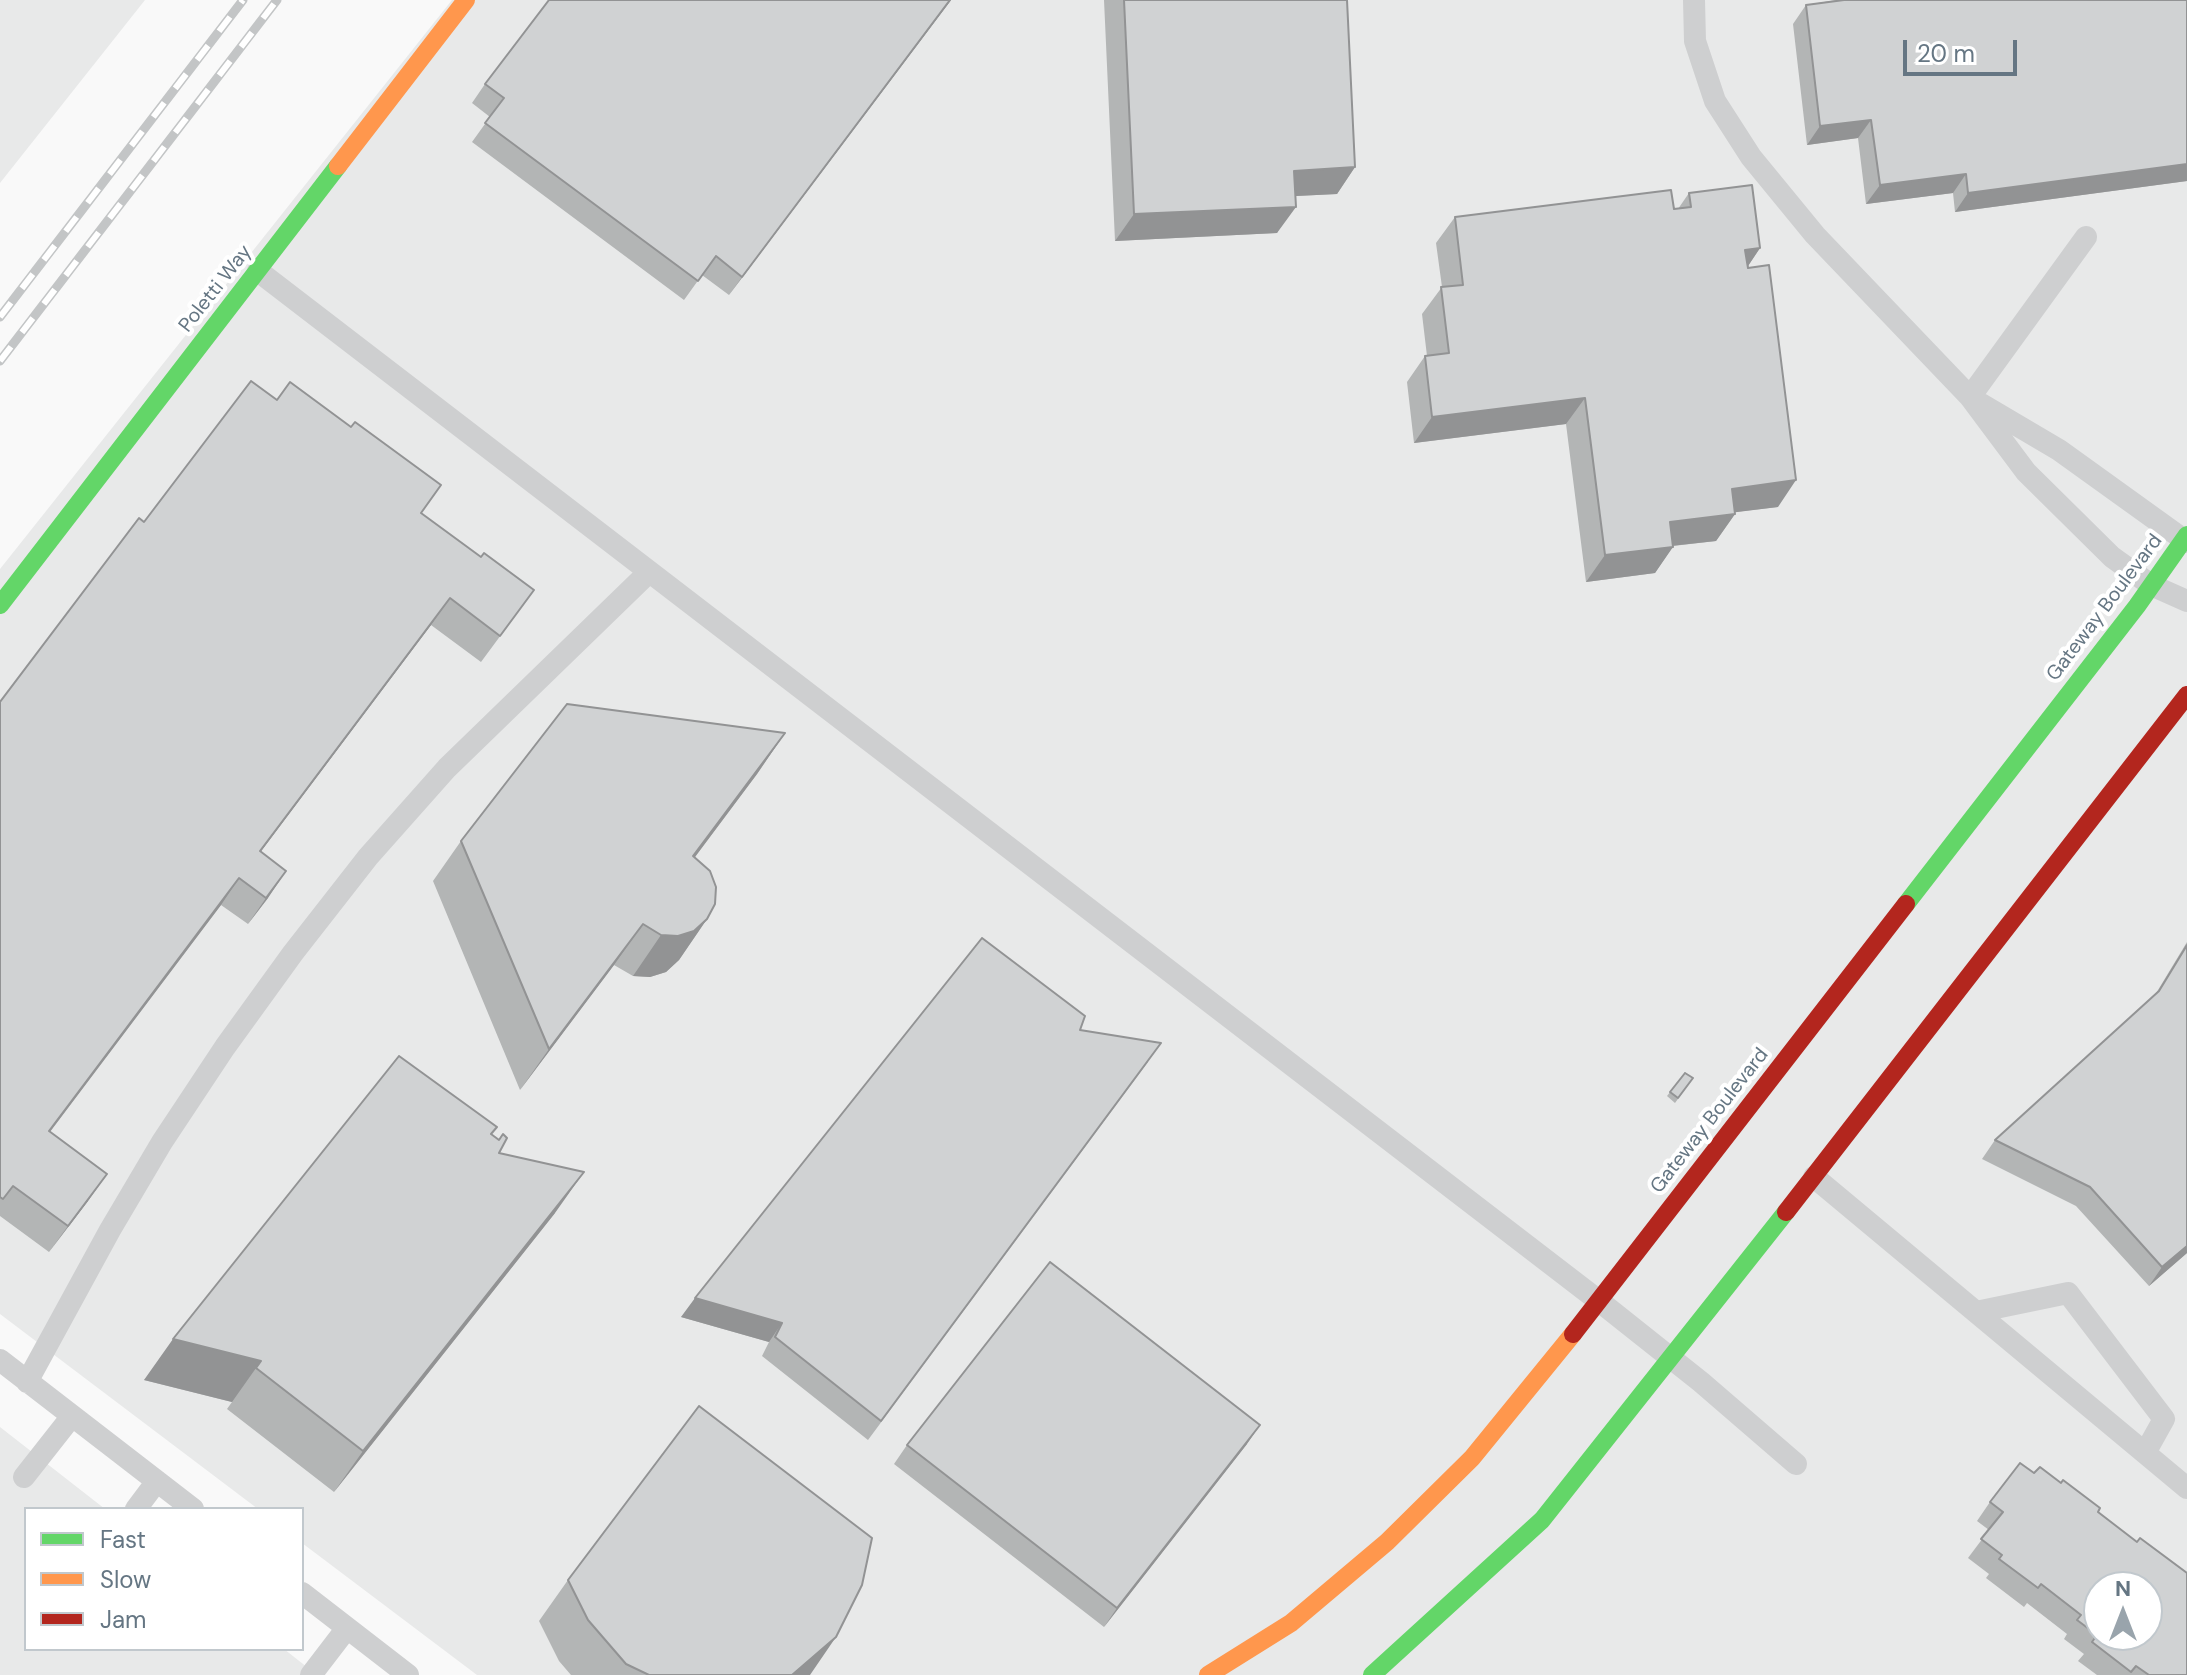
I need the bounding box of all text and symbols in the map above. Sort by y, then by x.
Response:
scale bar [1907,24,2021,74]
text: 20 m [1917,38,1975,69]
street label: Poletti Way [174,241,258,337]
street label: Gateway Boulevard [2042,530,2168,686]
street label: Gateway Boulevard [1646,1044,1774,1198]
legend [24,1507,304,1651]
text: Fast [100,1524,146,1555]
text: Slow [100,1564,151,1595]
north arrow [2083,1571,2163,1651]
text: N [2115,1574,2131,1603]
text: Jam [100,1604,146,1635]

